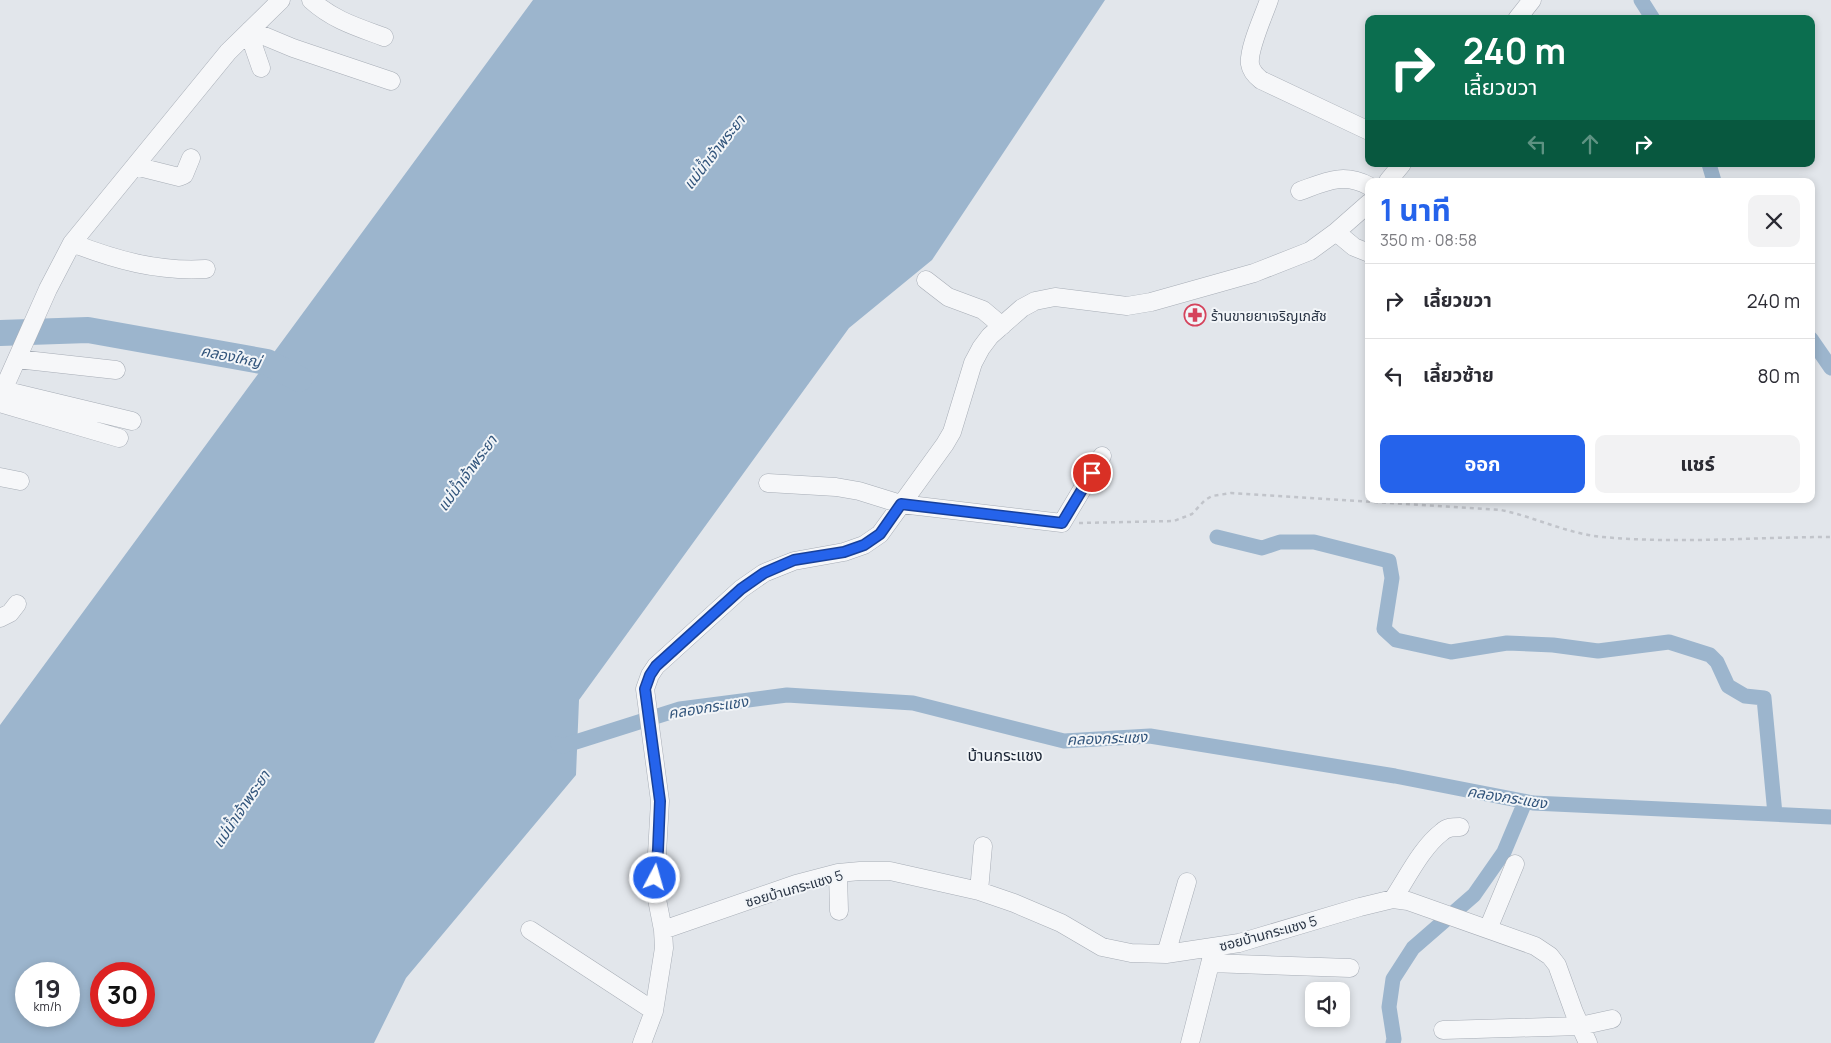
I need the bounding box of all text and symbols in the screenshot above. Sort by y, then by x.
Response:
text: 240 m [1463,27,1566,75]
icon: right [1380,35,1445,100]
text: เลี้ยวขวา [1463,72,1538,102]
water label: แม่น้ำเจ้าพระยา [678,110,750,193]
icon: left [1523,130,1551,158]
icon: ahead [1576,130,1604,158]
icon: right [1629,130,1657,158]
text: 1 นาที [1380,189,1451,230]
button: close [1748,195,1800,247]
text: 350 m · 08:58 [1380,229,1477,251]
icon: right [1380,287,1408,315]
text: เลี้ยวขวา [1423,287,1492,313]
text: 240 m [1747,288,1800,314]
pharmacy icon: ร้านขายยาเจริญเภสัช [1183,303,1207,327]
place label: ร้านขายยาเจริญเภสัช [1211,306,1327,325]
water label: คลองใหญ่ [199,340,265,373]
icon: left [1380,362,1408,390]
text: เลี้ยวซ้าย [1423,362,1494,388]
text: 80 m [1757,363,1800,389]
water label: แม่น้ำเจ้าพระยา [432,430,502,515]
button: ออก [1380,435,1585,493]
button: แชร์ [1595,435,1800,493]
pin [1071,452,1113,494]
icon: arrive [1078,459,1106,487]
water label: คลองกระแชง [667,690,750,724]
water label: คลองกระแชง [1066,726,1149,750]
district label: บ้านกระแชง [967,744,1043,766]
water label: แม่น้ำเจ้าพระยา [207,766,275,852]
water label: คลองกระแชง [1466,780,1549,814]
position arrow [628,851,680,903]
street label: ซอยบ้านกระแชง 5 [743,865,845,911]
street label: ซอยบ้านกระแชง 5 [1217,911,1319,955]
speed limit sign: 30 [90,962,155,1027]
text: 19 [34,971,61,1006]
map controls [1305,982,1350,1027]
button: sound [1305,982,1350,1027]
text: km/h [34,998,61,1015]

